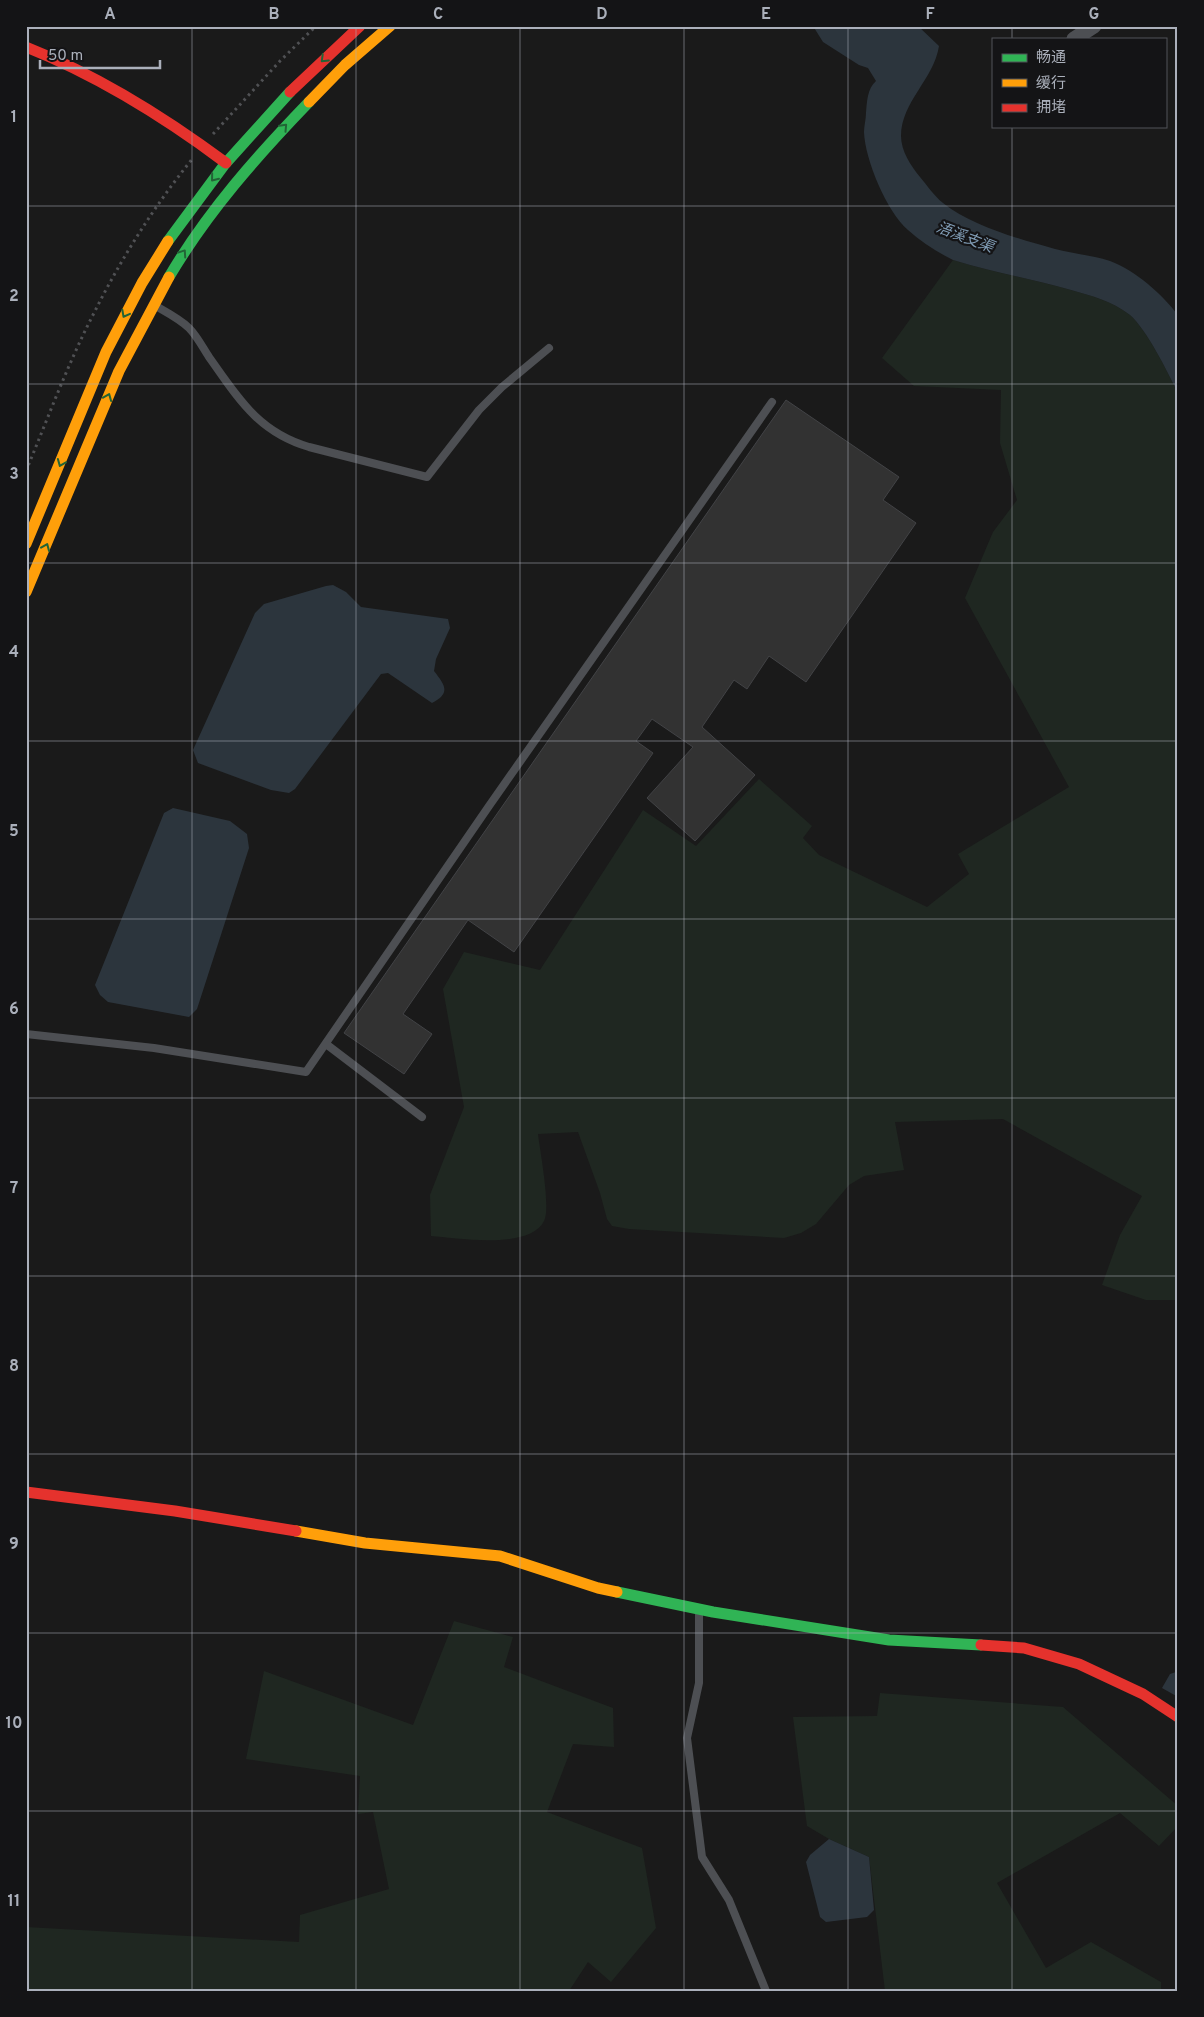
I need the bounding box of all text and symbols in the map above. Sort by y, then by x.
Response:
text: A [104,5,116,25]
text: B [268,5,280,25]
text: C [433,5,443,25]
text: D [596,5,608,25]
text: E [761,5,771,25]
text: F [925,5,935,25]
text: G [1089,5,1099,25]
scale bar [40,38,160,70]
legend [992,38,1166,128]
text: 50 m [48,47,83,66]
text: 畅通 [1036,49,1066,68]
one-way arrow [320,53,329,62]
text: 缓行 [1036,75,1066,94]
text: 拥堵 [1036,99,1066,118]
text: 1 [11,108,17,128]
one-way arrow [279,124,288,133]
one-way arrow [211,172,219,181]
water label: 浯溪支渠 [933,219,998,259]
one-way arrow [177,250,186,259]
text: 2 [9,287,19,307]
one-way arrow [121,309,131,318]
one-way arrow [102,394,112,402]
one-way arrow [56,458,67,467]
text: 3 [9,465,19,485]
one-way arrow [39,543,50,552]
text: 4 [9,643,19,663]
text: 5 [9,822,19,842]
text: 6 [9,1000,19,1020]
text: 7 [10,1179,18,1199]
text: 8 [9,1357,19,1377]
text: 9 [9,1535,19,1555]
text: 10 [6,1714,22,1734]
text: 11 [8,1892,20,1912]

